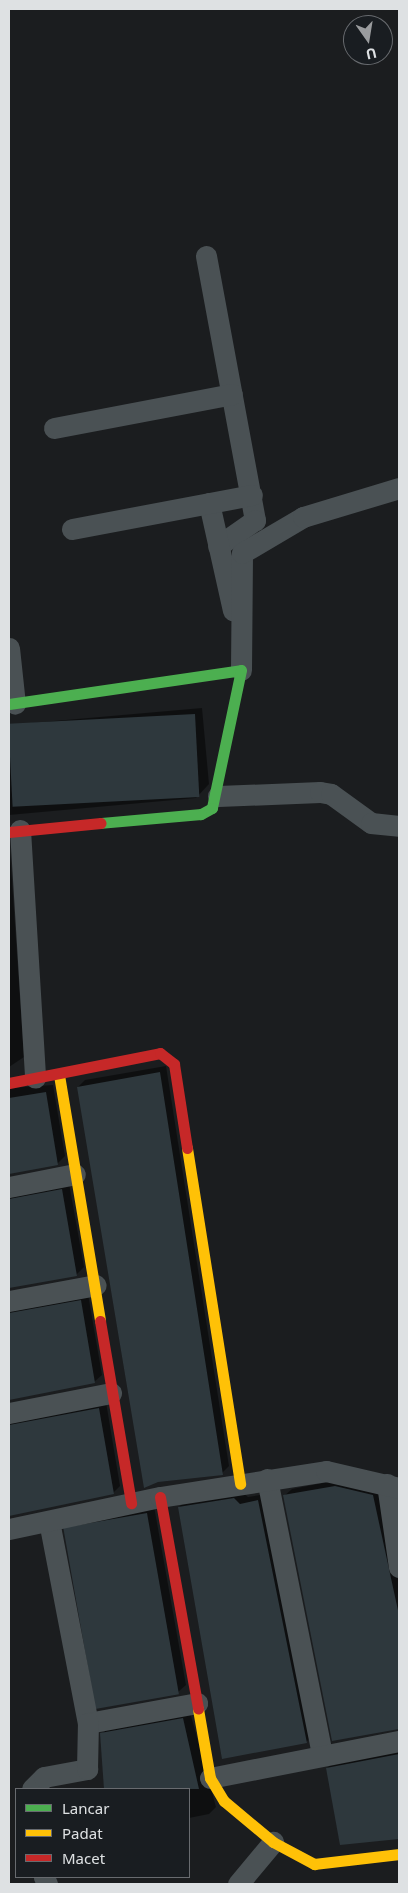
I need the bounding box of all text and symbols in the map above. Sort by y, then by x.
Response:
north arrow [343,15,393,65]
text: U [364,44,379,65]
legend [15,1788,190,1878]
text: Lancar [62,1798,109,1818]
text: Padat [62,1823,103,1843]
text: Macet [62,1848,105,1868]

